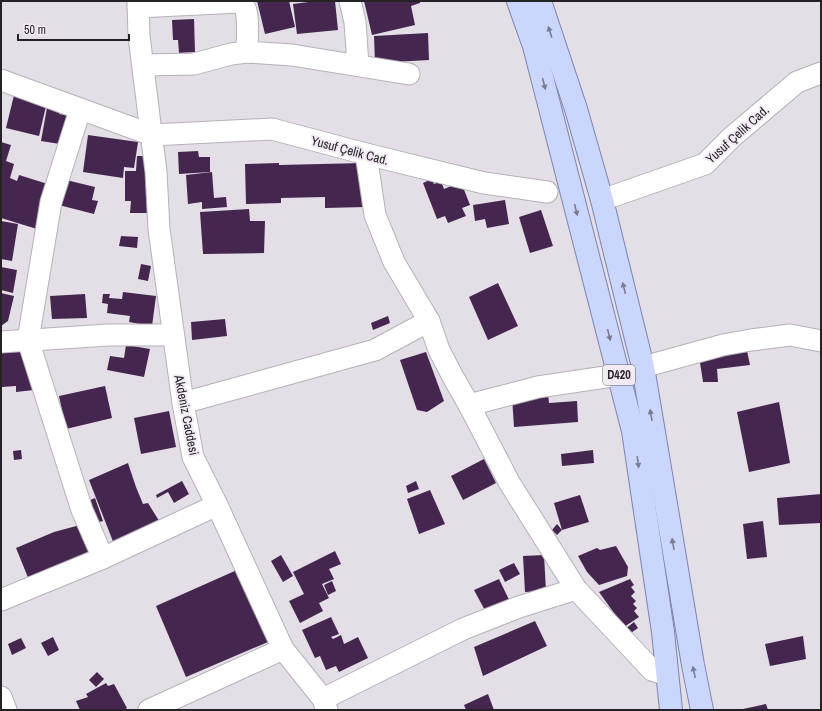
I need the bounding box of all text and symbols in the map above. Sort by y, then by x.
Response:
scale bar [18,16,129,42]
text: 50 m [24,22,46,38]
one-way arrow [547,26,553,38]
one-way arrow [541,78,547,90]
street label: Yusuf Çelik Cad. [702,101,773,167]
street label: Yusuf Çelik Cad. [309,132,390,169]
one-way arrow [574,203,580,216]
one-way arrow [620,282,626,295]
one-way arrow [606,329,612,342]
road number: D420 [603,365,635,385]
street label: Akdeniz Caddesi [170,373,203,457]
one-way arrow [648,409,654,422]
one-way arrow [635,456,641,468]
one-way arrow [669,538,675,550]
one-way arrow [691,666,697,678]

